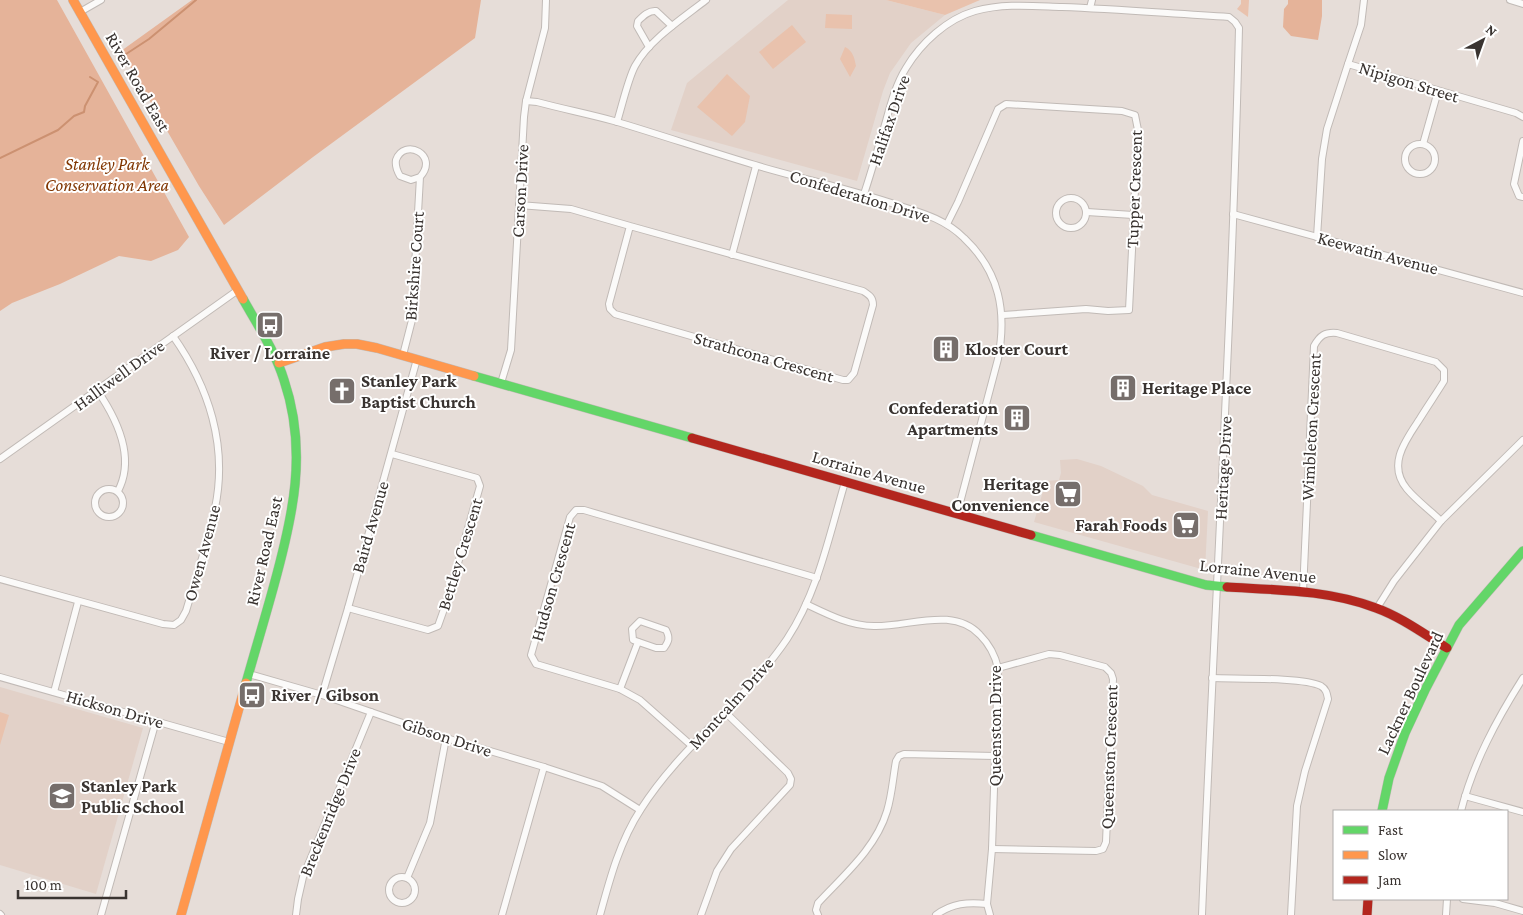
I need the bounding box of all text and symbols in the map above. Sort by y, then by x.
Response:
north arrow [1458,15,1508,65]
text: N [1483,21,1501,40]
street label: River Road East [101,29,175,136]
street label: Nipigon Street [1357,57,1462,107]
street label: Halifax Drive [864,72,914,168]
street label: Tupper Crescent [1122,128,1146,248]
street label: Carson Drive [508,144,532,238]
park label: Stanley Park Conservation Area [45,154,170,195]
street label: Confederation Drive [787,165,933,227]
street label: Birkshire Court [400,210,428,321]
street label: Keewatin Avenue [1315,227,1441,279]
bus stop icon: River / Lorraine [255,310,285,340]
street label: Strathcona Crescent [692,327,837,387]
building icon: Kloster Court [931,334,961,364]
street label: Halliwell Drive [70,335,168,415]
place label: Kloster Court [965,339,1068,359]
place label: River / Lorraine [210,343,330,363]
street label: Wimbleton Crescent [1297,352,1325,501]
place label: Stanley Park Baptist Church [361,371,476,412]
building icon: Heritage Place [1108,373,1138,403]
church icon: Stanley Park Baptist Church [327,376,357,406]
place label: Heritage Place [1142,378,1251,398]
place label: Confederation Apartments [888,398,999,439]
building icon: Confederation Apartments [1002,403,1032,433]
street label: Heritage Drive [1210,415,1236,520]
street label: Lorraine Avenue [810,446,928,498]
place label: Heritage Convenience [951,474,1049,515]
street label: Baird Avenue [347,479,393,575]
supermarket icon: Heritage Convenience [1053,479,1083,509]
street label: River Road East [242,493,287,608]
street label: Bettley Crescent [433,494,487,613]
street label: Owen Avenue [180,502,225,603]
supermarket icon: Farah Foods [1171,510,1201,540]
place label: Farah Foods [1075,515,1167,535]
street label: Hudson Crescent [527,519,580,644]
street label: Lorraine Avenue [1199,555,1317,587]
street label: Lackner Boulevard [1373,628,1448,758]
street label: Montcalm Drive [684,653,778,753]
street label: Queenston Drive [985,665,1005,787]
bus stop icon: River / Gibson [237,680,267,710]
street label: Queenston Crescent [1096,683,1122,830]
place label: River / Gibson [271,685,380,705]
street label: Hickson Drive [64,686,166,733]
street label: Gibson Drive [399,713,495,761]
street label: Breckenridge Drive [295,745,365,879]
place label: Stanley Park Public School [81,776,184,817]
school or university icon: Stanley Park Public School [47,781,77,811]
legend [1333,810,1508,900]
text: Fast [1378,822,1404,838]
text: Slow [1378,847,1408,863]
scale bar [18,868,125,900]
text: Jam [1376,872,1401,889]
text: 100 m [25,877,62,893]

